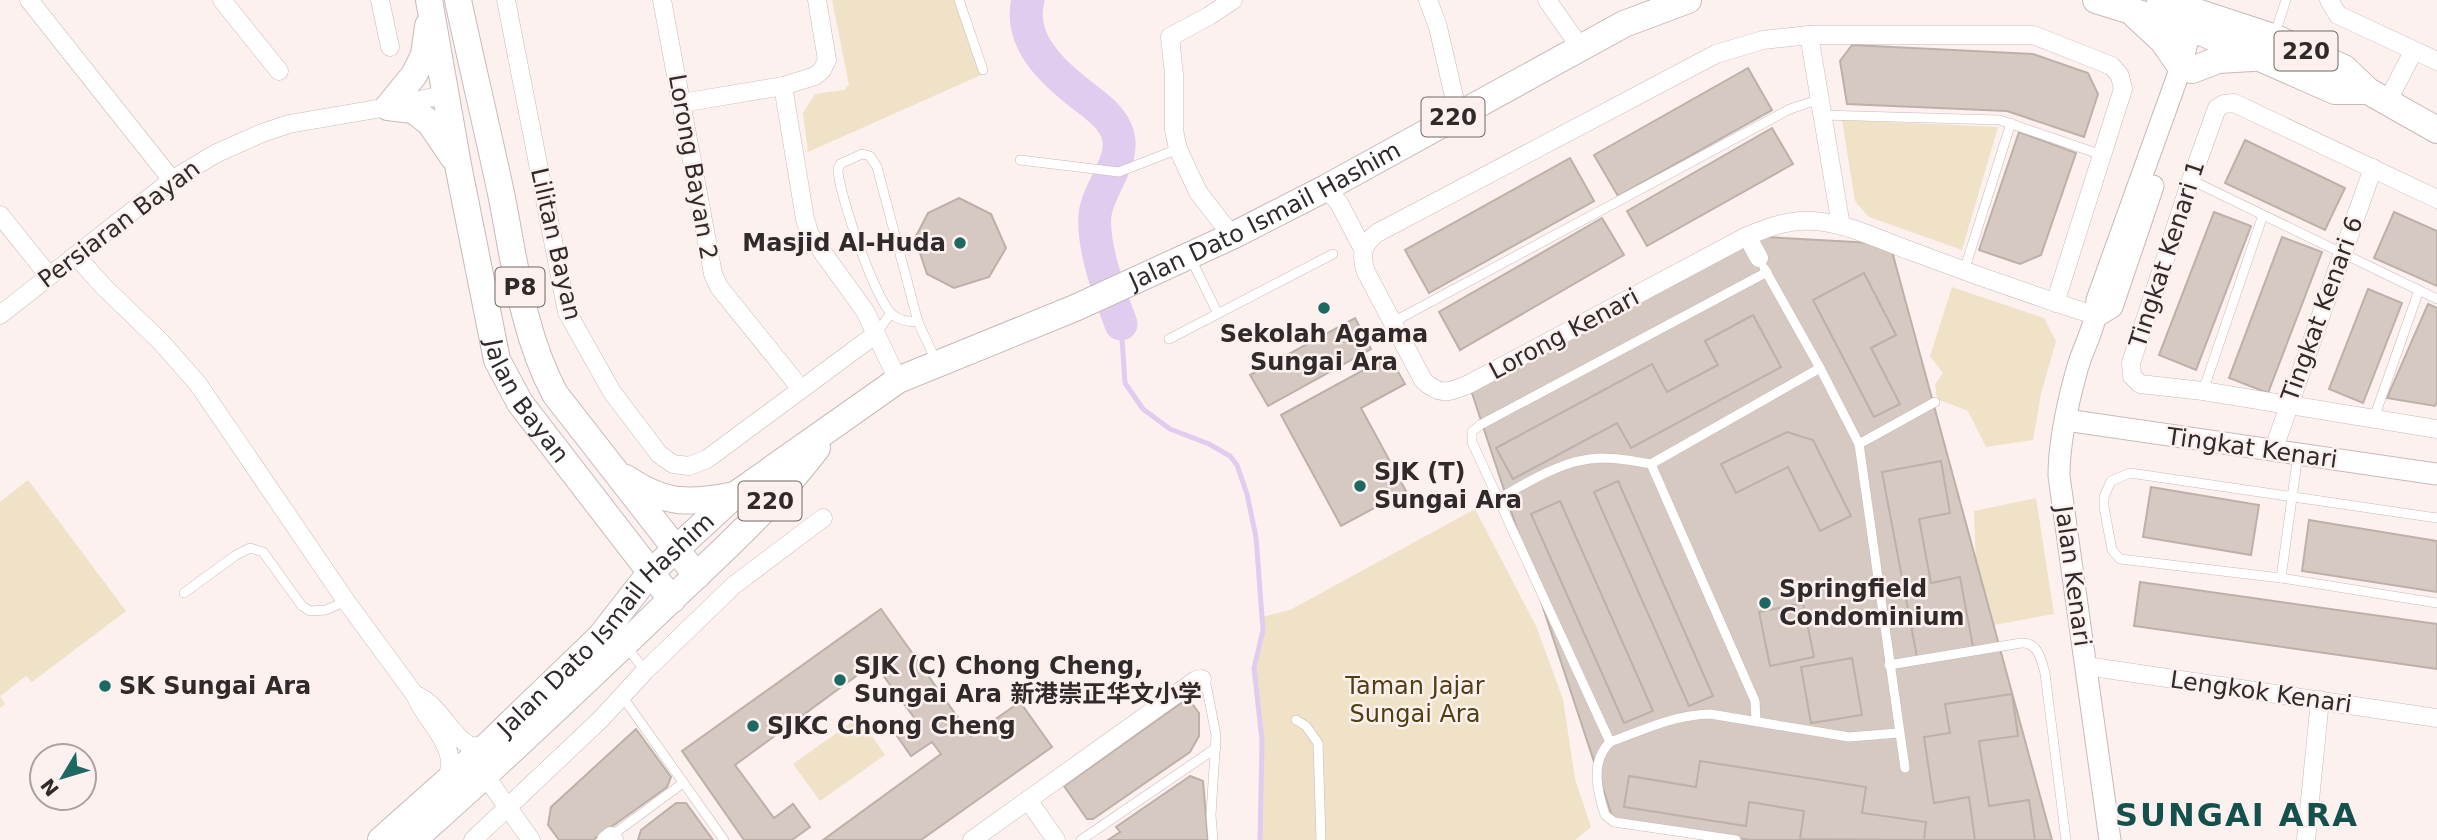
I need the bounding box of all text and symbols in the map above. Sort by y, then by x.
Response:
road number: 220 [2274,32,2338,70]
street label: Lorong Bayan 2 [663,72,723,262]
road number: 220 [1422,98,1484,136]
street label: Jalan Dato Ismail Hashim [1123,136,1405,296]
street label: Persiaran Bayan [33,154,205,294]
street label: Tingkat Kenari 1 [2123,157,2210,352]
street label: Lilitan Bayan [525,165,587,323]
street label: Tingkat Kenari 6 [2275,213,2368,406]
place label: Masjid Al-Huda [742,229,946,257]
marker: Masjid Al-Huda [952,235,968,251]
road number: P8 [496,268,544,306]
street label: Lorong Kenari [1484,283,1644,385]
marker: Sekolah Agama Sungai Ara [1316,300,1332,316]
place label: Sekolah Agama Sungai Ara [1220,320,1428,376]
street label: Jalan Bayan [479,335,575,468]
street label: Tingkat Kenari [2164,422,2339,474]
place label: SJK (T) Sungai Ara [1374,458,1522,514]
marker: SJK (T) Sungai Ara [1352,478,1368,494]
road number: 220 [738,481,802,520]
street label: Jalan Kenari [2049,502,2097,648]
street label: Jalan Dato Ismail Hashim [490,507,720,743]
place label: Springfield Condominium [1779,575,1965,631]
marker: Springfield Condominium [1757,595,1773,611]
place label: SJK (C) Chong Cheng, Sungai Ara 新港崇正华文小学 [854,652,1202,708]
street label: Lengkok Kenari [2168,665,2354,719]
place label: SK Sungai Ara [119,672,311,700]
marker: SJK (C) Chong Cheng, Sungai Ara 新港崇正华文小学 [832,672,848,688]
park label: Taman Jajar Sungai Ara [1344,672,1485,728]
marker: SK Sungai Ara [97,678,113,694]
place label: SJKC Chong Cheng [767,712,1016,740]
marker: SJKC Chong Cheng [745,718,761,734]
north arrow [28,742,98,812]
text: N [36,774,63,801]
district label: SUNGAI ARA [2115,796,2359,834]

